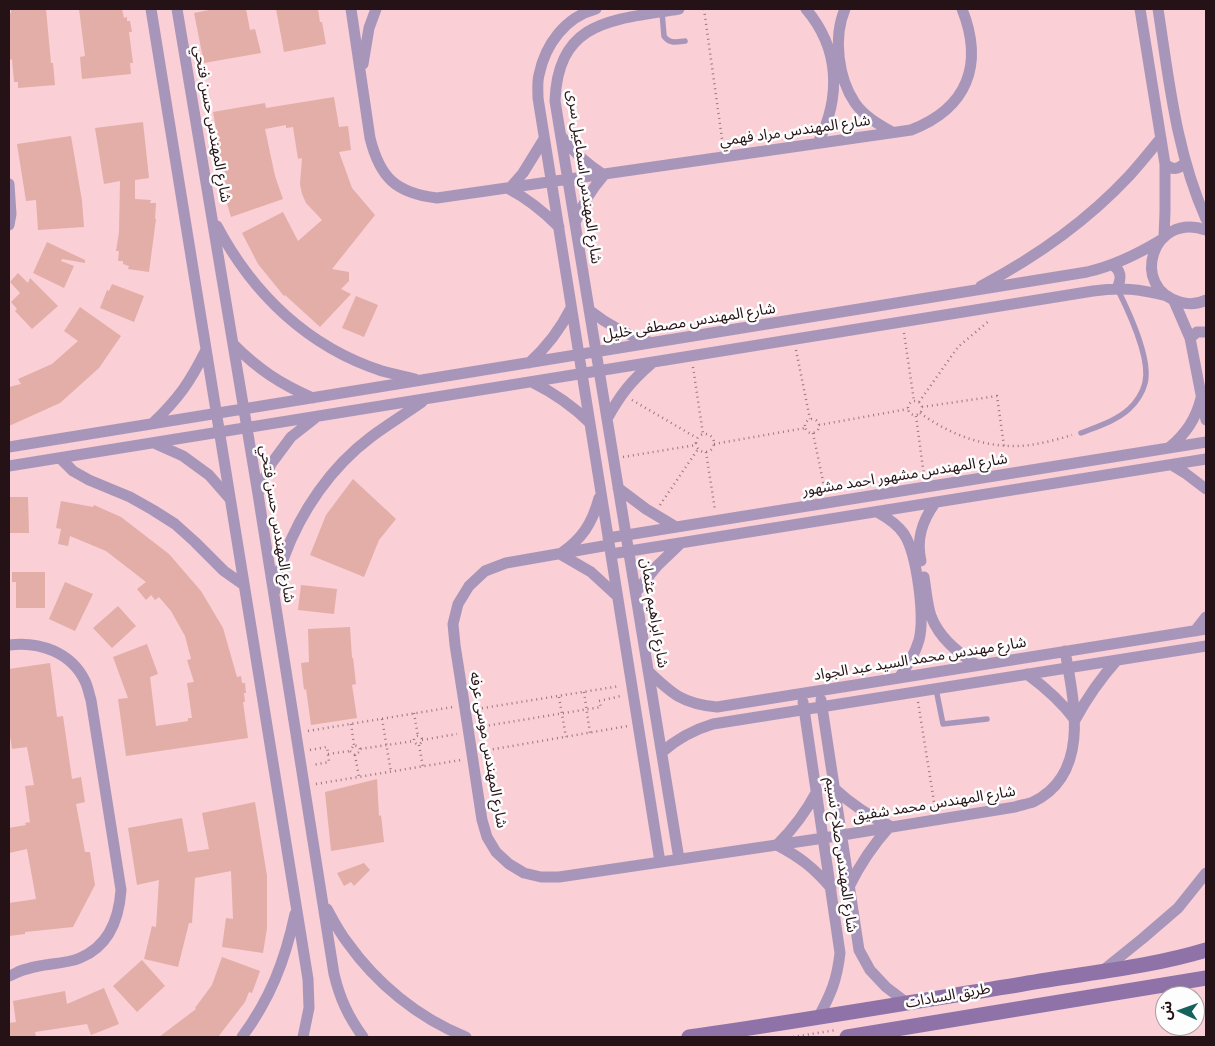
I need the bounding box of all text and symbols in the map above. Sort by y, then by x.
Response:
street label: شارع المهندس حسن فتحي [189,44,235,204]
street label: شارع المهندس اسماعيل سرى [563,89,605,265]
street label: شارع المهندس مراد فهمي [719,112,871,150]
street label: شارع المهندس مصطفى خليل [601,299,777,345]
street label: شارع المهندس حسن فتحي [256,444,298,604]
street label: شارع المهندس مشهور احمد مشهور [801,450,1009,500]
street label: شارع ابراهيم عثمان [636,557,672,669]
street label: شارع مهندس محمد السيد عبد الجواد [812,633,1028,685]
street label: شارع المهندس موسى عرفه [465,670,511,830]
street label: شارع المهندس صلاح نسيم [821,776,861,934]
street label: شارع المهندس محمد شفيق [851,782,1017,826]
street label: طريق السادات [904,980,992,1012]
north arrow [1155,986,1205,1036]
text: ش [1157,1001,1175,1020]

